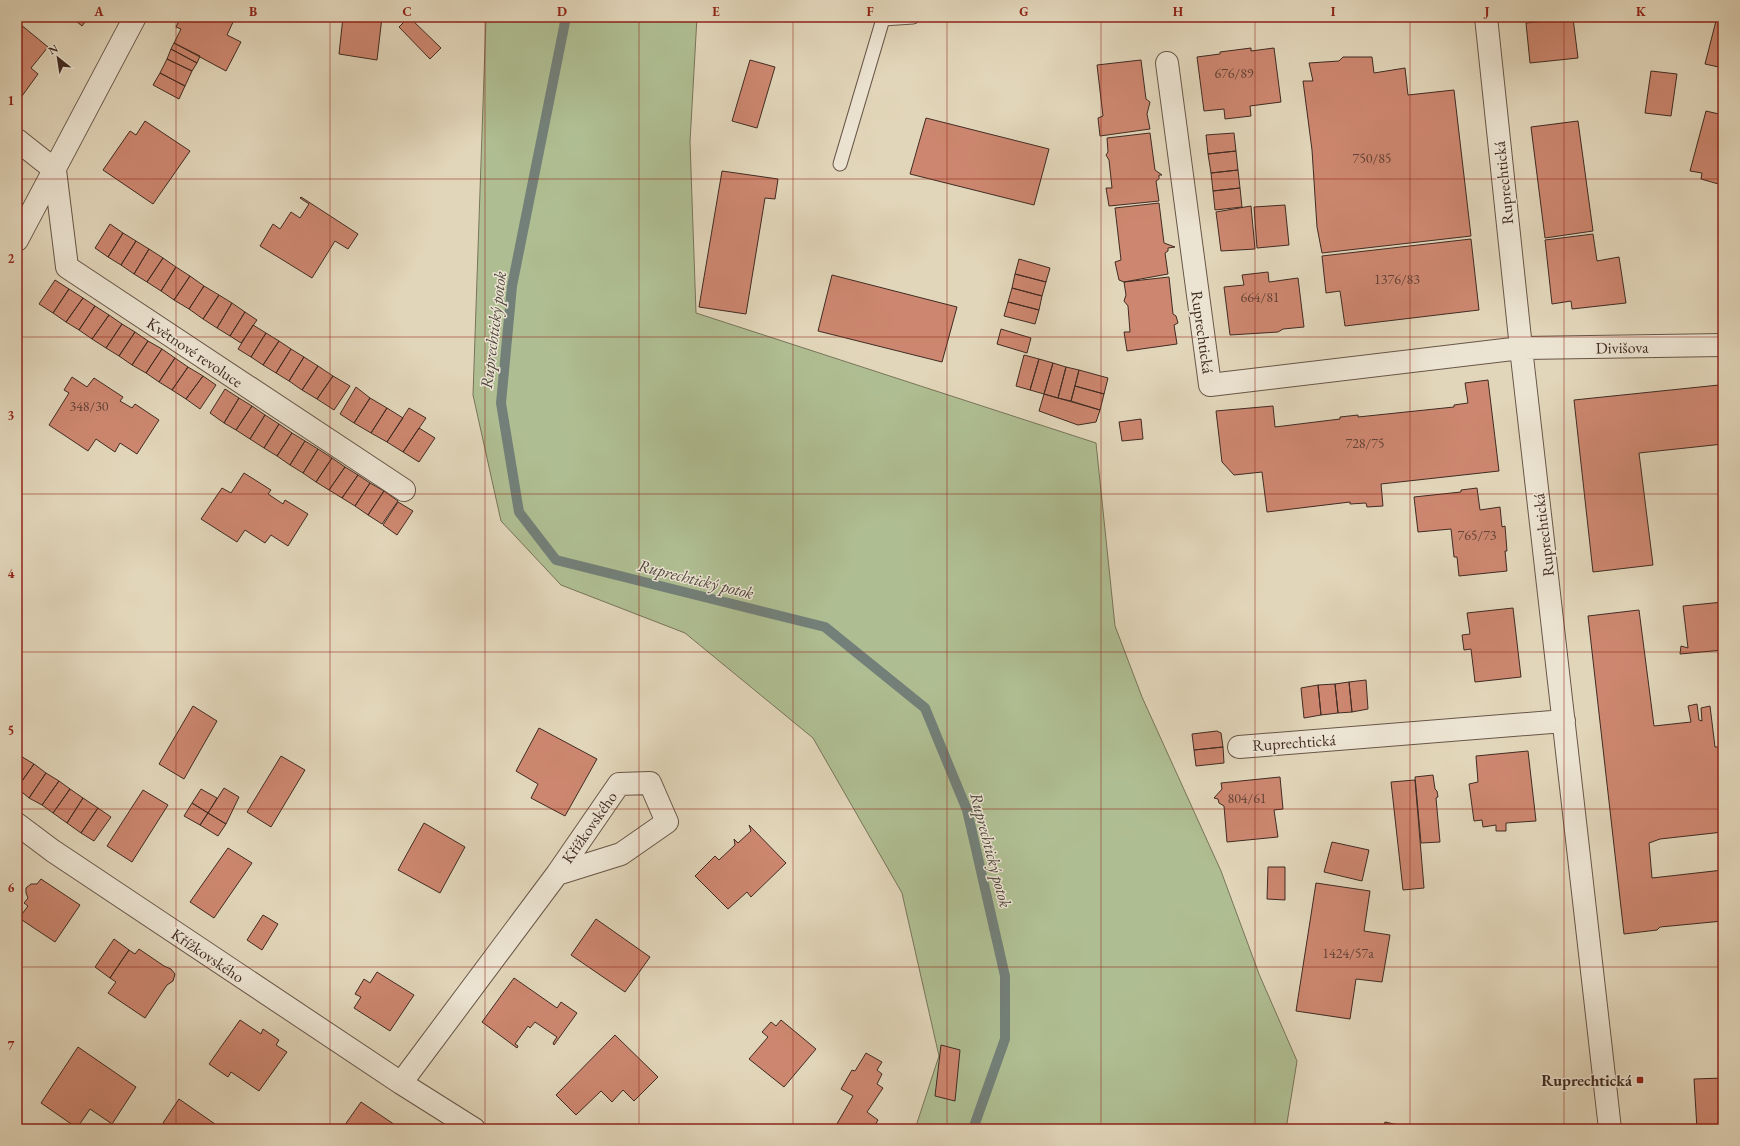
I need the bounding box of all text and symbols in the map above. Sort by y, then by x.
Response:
text: A [93,3,104,20]
text: B [249,3,257,20]
text: C [402,3,412,20]
text: D [557,3,567,20]
text: E [712,3,720,20]
text: F [866,3,874,20]
text: G [1019,3,1029,20]
text: H [1173,3,1184,20]
text: I [1331,3,1336,20]
text: J [1483,3,1490,20]
text: K [1636,3,1647,20]
north arrow [38,38,78,78]
text: N [46,41,60,58]
house number: 676/89 [1214,64,1254,82]
text: 1 [8,92,15,109]
street label: Ruprechtická [1489,140,1518,226]
house number: 750/85 [1352,149,1392,167]
text: 2 [8,250,15,267]
water label: Ruprechtický potok [475,270,511,390]
house number: 1376/83 [1374,270,1420,288]
house number: 664/81 [1240,288,1280,306]
street label: Ruprechtická [1186,289,1219,376]
street label: Květnové revoluce [143,313,247,392]
street label: Divišova [1595,337,1649,358]
house number: 348/30 [69,397,109,415]
text: 3 [8,407,15,424]
house number: 728/75 [1345,434,1385,452]
street label: Ruprechtická [1528,492,1559,578]
house number: 765/73 [1457,526,1497,544]
water label: Ruprechtický potok [636,554,756,604]
text: 4 [8,565,15,582]
text: 5 [8,722,14,739]
street label: Ruprechtická [1252,729,1337,756]
street label: Křížkovského [557,787,622,867]
house number: 804/61 [1227,789,1267,807]
water label: Ruprechtický potok [965,790,1017,910]
text: 6 [8,879,15,896]
street label: Křížkovského [167,923,248,987]
house number: 1424/57a [1322,944,1374,962]
text: 7 [8,1037,15,1054]
place label: Ruprechtická [1541,1070,1633,1091]
marker: Ruprechtická [1635,1075,1645,1085]

